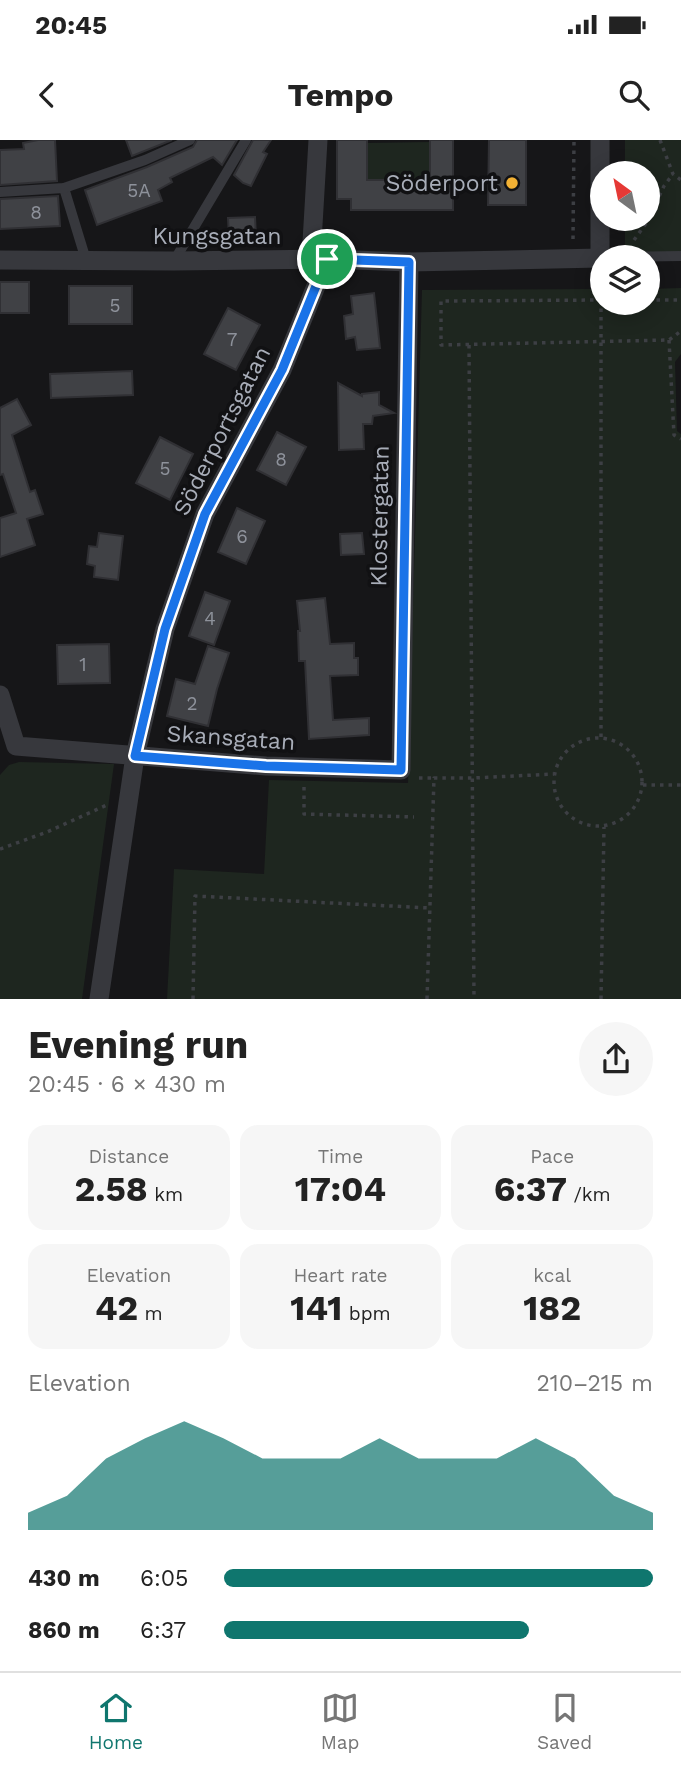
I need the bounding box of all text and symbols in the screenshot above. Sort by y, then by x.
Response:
text: 20:45 [35,10,107,40]
icon: back [28,76,66,114]
text: Tempo [288,76,393,114]
icon: search [615,76,653,114]
north arrow [590,161,660,231]
map controls [590,161,660,315]
place label: Söderport [386,170,498,197]
marker: Söderport [504,175,520,191]
house number: 5A [127,179,151,202]
house number: 8 [30,201,42,224]
street label: Kungsgatan [153,223,281,250]
pin [297,229,357,289]
icon: arrive [308,240,346,278]
button: layers [590,245,660,315]
house number: 5 [109,294,121,317]
house number: 7 [227,328,237,351]
street label: Söderportsgatan [168,342,276,520]
street label: Klostergatan [365,445,395,587]
house number: 8 [275,448,287,471]
house number: 5 [159,457,171,480]
house number: 6 [236,525,248,548]
house number: 4 [204,607,216,630]
house number: 1 [79,653,87,676]
house number: 2 [186,692,198,715]
street label: Skansgatan [166,720,296,756]
button: share [579,1022,653,1096]
text: Evening run [28,1023,248,1067]
text: 20:45 · 6 × 430 m [28,1071,226,1098]
text: Distance [88,1145,169,1168]
text: Time [318,1145,363,1168]
text: Pace [530,1145,574,1168]
text: 2.58 [74,1168,148,1210]
text: 17:04 [295,1168,386,1210]
text: 6:37 [494,1168,567,1210]
text: km [148,1183,183,1206]
text: /km [567,1183,611,1206]
text: Elevation [86,1264,171,1287]
text: Heart rate [294,1264,387,1287]
text: kcal [533,1264,571,1287]
text: 42 [95,1287,138,1329]
text: 141 [290,1287,342,1329]
text: 182 [523,1287,581,1329]
text: m [138,1302,163,1325]
text: bpm [342,1302,391,1325]
text: Elevation [28,1370,131,1397]
text: 210–215 m [536,1370,653,1397]
text: 430 m [28,1565,100,1592]
text: 6:05 [140,1565,188,1592]
text: 860 m [28,1617,100,1644]
text: 6:37 [140,1617,186,1644]
tab: Home [89,1689,143,1754]
tab: Map [321,1689,359,1754]
tab: Saved [537,1689,592,1754]

